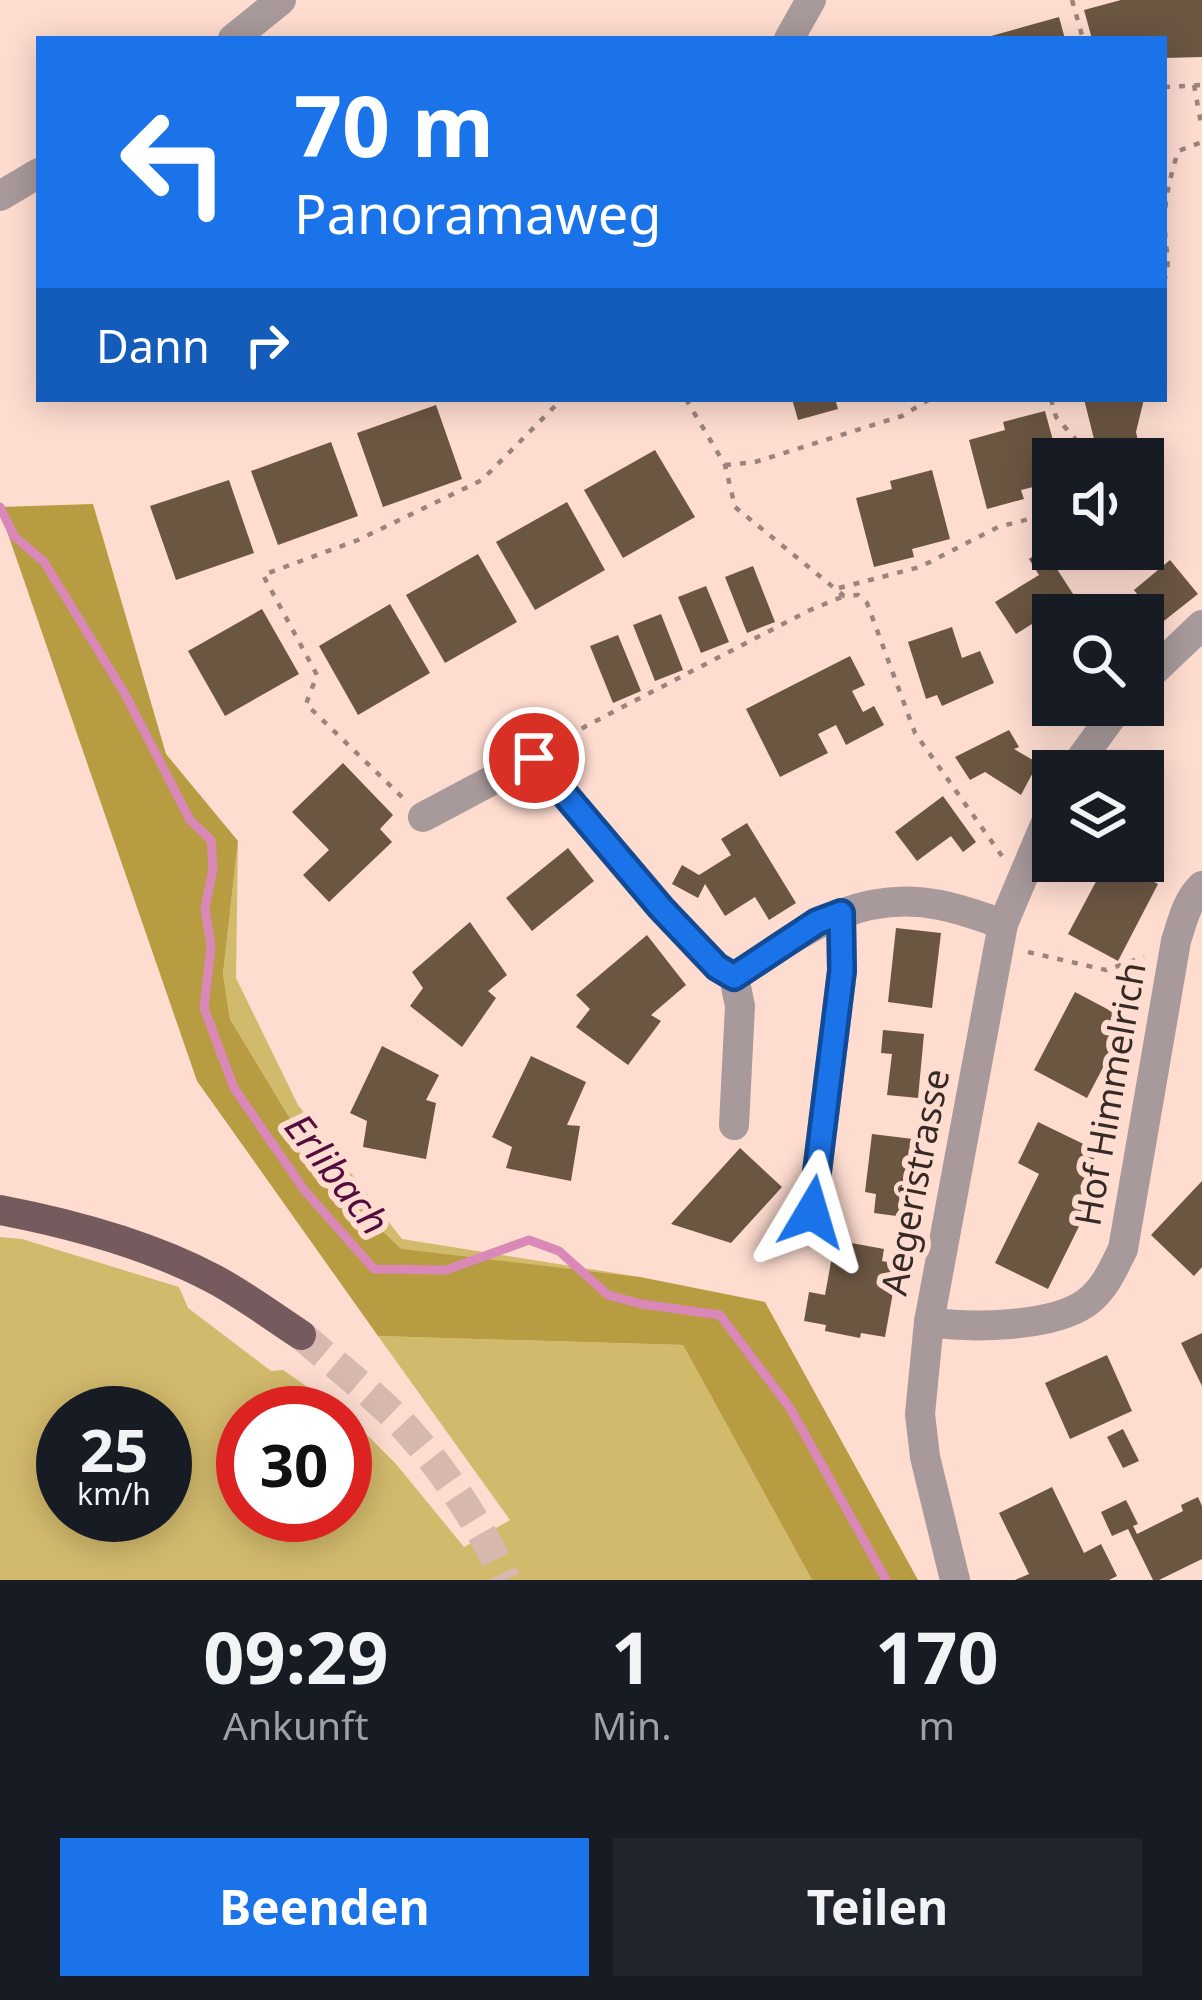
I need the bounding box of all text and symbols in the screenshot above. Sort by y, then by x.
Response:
text: 70 m [294,67,494,182]
icon: left [96,84,252,240]
text: Panoramaweg [294,176,661,250]
icon: right [234,312,300,378]
text: Dann [96,315,210,376]
map controls [1032,438,1164,882]
button: sound [1032,438,1164,570]
button: search [1032,594,1164,726]
pin [483,707,585,809]
icon: arrive [501,725,567,791]
button: layers [1032,750,1164,882]
street label: Hof Himmelrich [1062,958,1157,1230]
street label: Aegeristrasse [869,1065,960,1299]
water label: Erlibach [274,1101,402,1245]
position arrow [749,1149,875,1275]
speed limit sign: 30 [216,1386,372,1542]
text: 25 [80,1408,148,1490]
text: km/h [77,1473,151,1514]
text: 09:29 [203,1607,388,1705]
text: 1 [611,1607,652,1705]
text: 170 [875,1607,999,1705]
text: Ankunft [223,1698,369,1751]
text: Min. [592,1698,672,1751]
text: m [919,1698,955,1751]
button: Beenden [60,1838,589,1976]
button: Teilen [613,1838,1142,1976]

